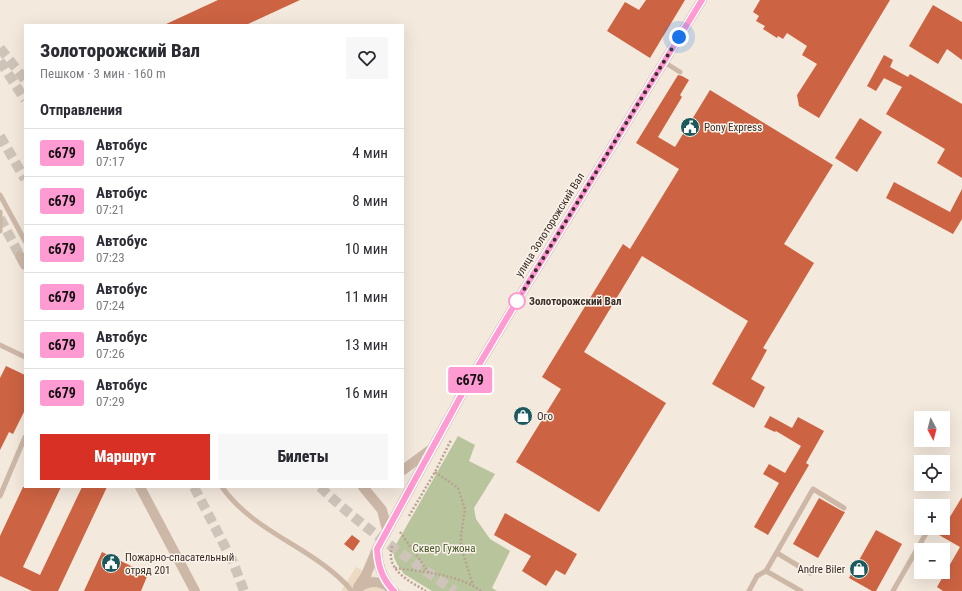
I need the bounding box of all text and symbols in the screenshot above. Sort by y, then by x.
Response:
your location [669,27,689,47]
button: heart [346,37,388,79]
text: Золоторожский Вал [40,39,200,62]
text: Пешком · 3 мин · 160 m [40,66,166,81]
text: Отправления [40,101,122,119]
public building icon: Pony Express [679,116,701,138]
place label: Pony Express [704,121,762,134]
text: Автобус [96,136,147,154]
text: 4 мин [352,144,388,162]
text: с679 [48,145,76,161]
text: 07:17 [96,154,125,169]
street label: улица Золоторожский Вал [513,171,587,279]
text: Автобус [96,184,147,202]
text: 8 мин [352,192,388,210]
text: с679 [48,193,76,209]
text: 07:21 [96,202,125,217]
text: Автобус [96,232,147,250]
text: 10 мин [345,240,388,258]
text: с679 [48,241,76,257]
text: 07:23 [96,250,125,265]
text: Автобус [96,280,147,298]
text: 11 мин [345,288,388,306]
text: с679 [48,289,76,305]
marker: Золоторожский Вал [508,292,526,310]
place label: Золоторожский Вал [529,295,621,308]
text: 07:24 [96,298,125,313]
text: Автобус [96,328,147,346]
text: 13 мин [345,336,388,354]
text: с679 [48,337,76,353]
text: 07:26 [96,346,125,361]
line badge: с679 [442,367,498,393]
text: с679 [456,372,484,388]
text: Автобус [96,376,147,394]
text: 16 мин [345,384,388,402]
text: с679 [48,385,76,401]
text: 07:29 [96,394,125,409]
shop icon: Ого [512,405,534,427]
place label: Ого [537,410,554,423]
north arrow [914,411,950,447]
map controls [914,411,950,579]
button: Маршрут [40,434,210,480]
button: Билеты [218,434,388,480]
button: locate [914,455,950,491]
button: + [914,499,950,535]
park label: Сквер Гужона [413,542,475,555]
button: − [914,543,950,579]
place label: Пожарно-спасательный отряд 201 [125,551,234,577]
public building icon: Пожарно-спасательный отряд 201 [100,552,122,574]
shop icon: Andre Biler [848,558,870,580]
place label: Andre Biler [797,563,846,576]

